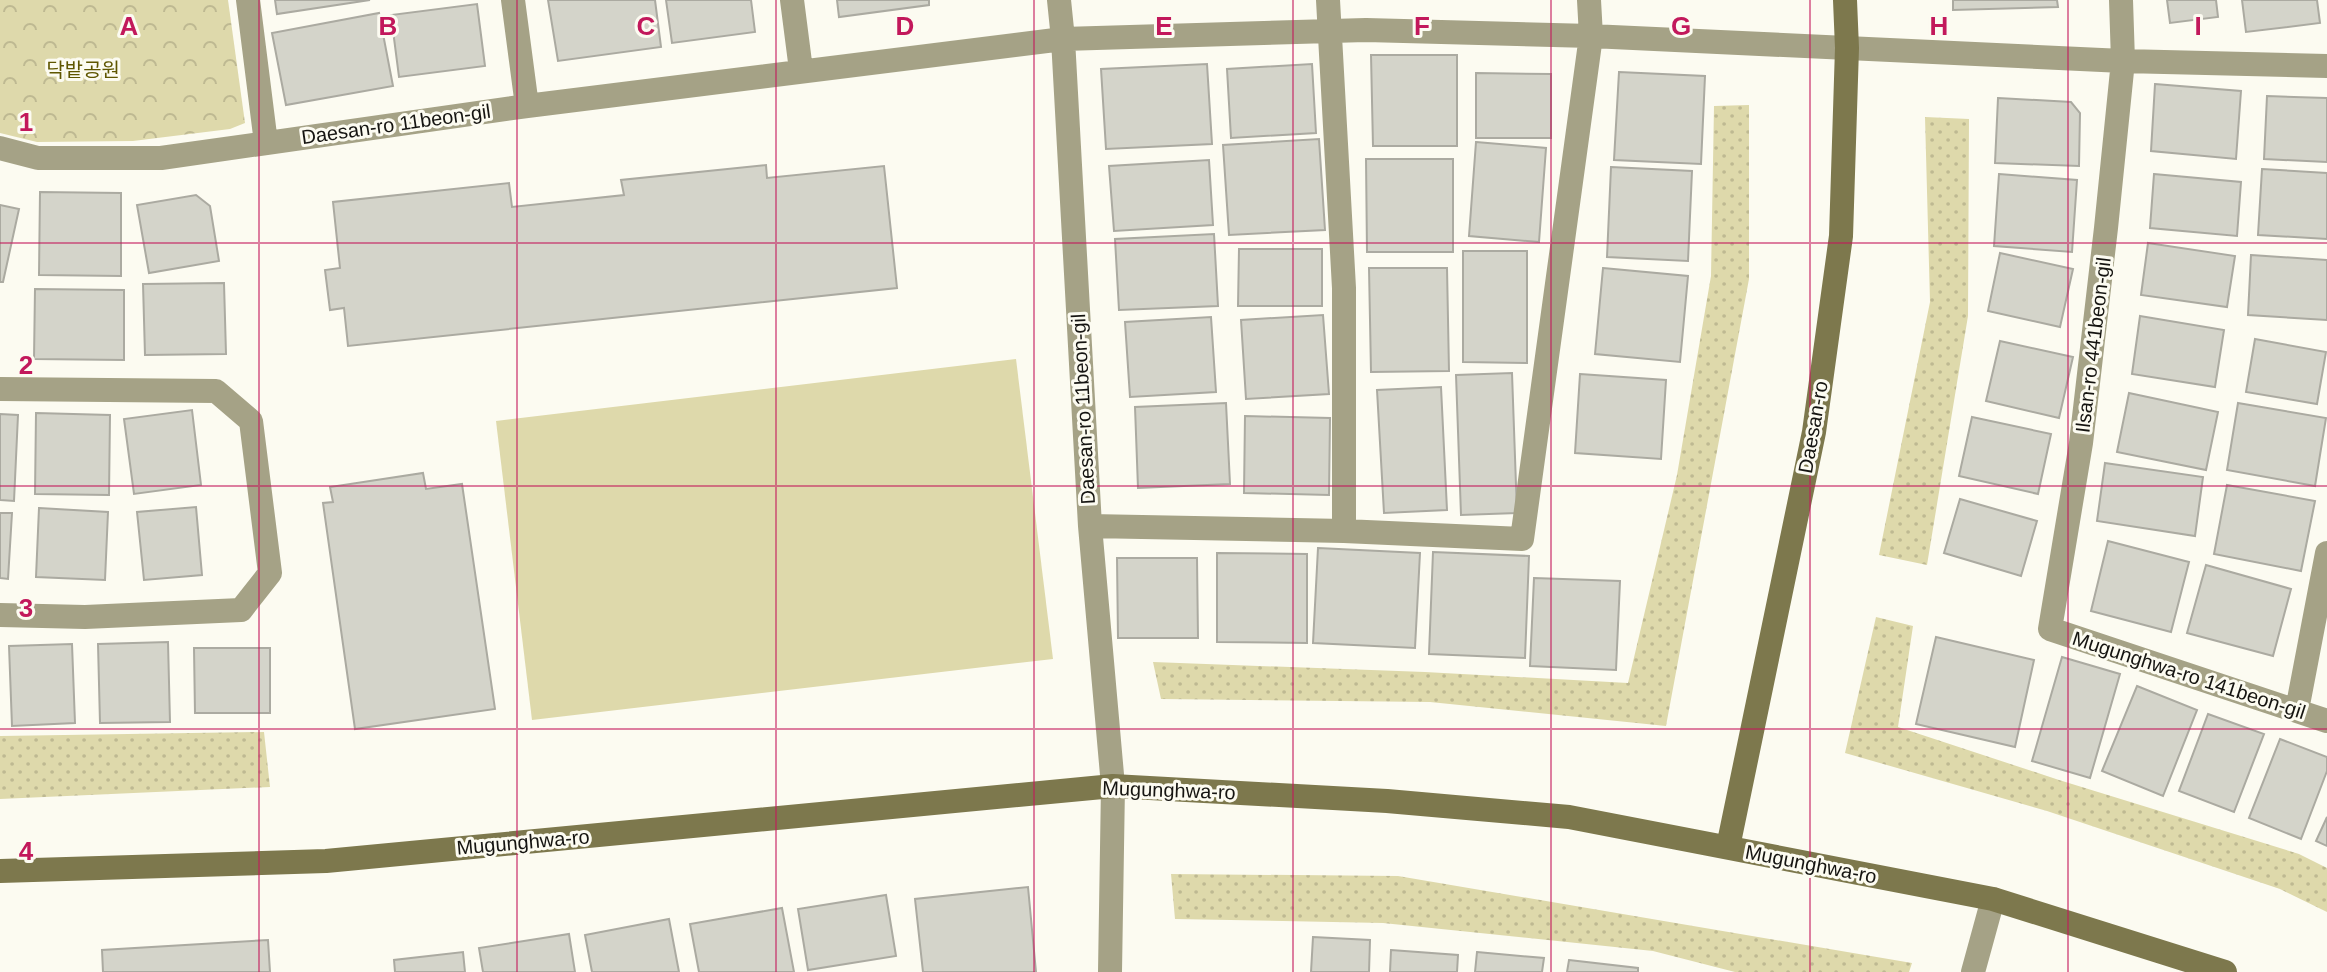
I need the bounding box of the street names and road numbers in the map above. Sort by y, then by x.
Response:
street label: Daesan-ro 11beon-gil [300,100,492,148]
street label: Ilsan-ro 441beon-gil [2071,256,2115,434]
street label: Daesan-ro 11beon-gil [1067,313,1099,505]
street label: Daesan-ro [1794,379,1832,475]
street label: Mugunghwa-ro 141beon-gil [2070,627,2308,723]
street label: Mugunghwa-ro [1102,777,1236,803]
street label: Mugunghwa-ro [456,825,590,859]
street label: Mugunghwa-ro [1743,840,1879,888]

